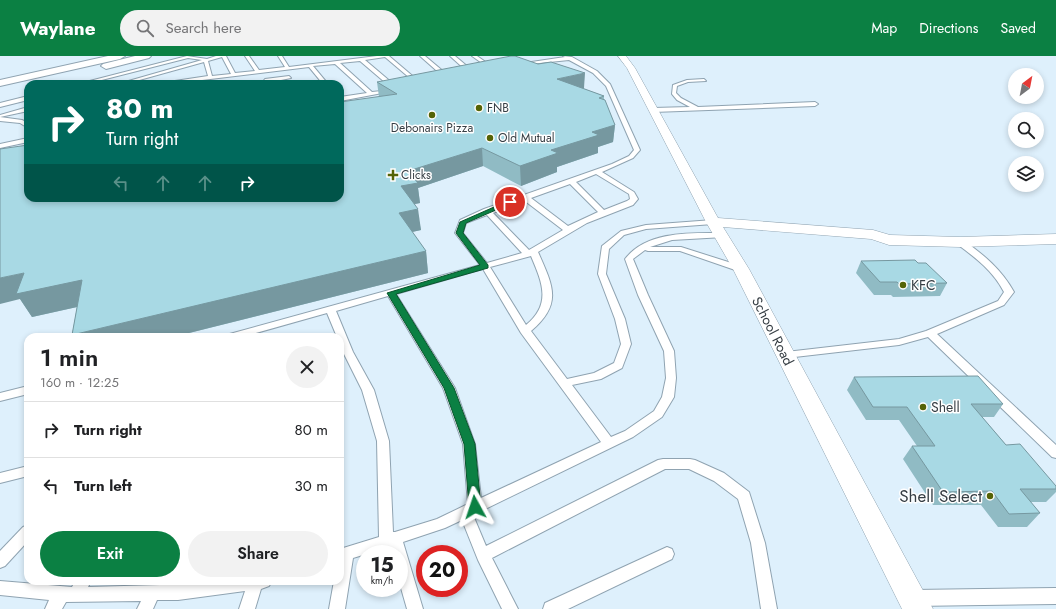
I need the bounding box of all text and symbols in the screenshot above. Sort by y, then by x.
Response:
search box [120,10,400,46]
text: Waylane [20,15,96,42]
icon: search [134,17,156,39]
text: Search here [166,17,241,39]
text: Map [871,18,897,38]
text: Directions [919,18,979,38]
text: Saved [1001,18,1036,38]
north arrow [1008,68,1044,104]
map controls [1008,68,1044,192]
text: 80 m [106,88,173,129]
icon: right [40,96,92,148]
place label: FNB [487,99,509,117]
marker: FNB [474,103,484,113]
marker: Debonairs Pizza [427,110,437,120]
button: search [1008,112,1044,148]
place label: Debonairs Pizza [391,119,473,137]
text: Turn right [106,126,178,152]
place label: Old Mutual [498,129,554,147]
marker: Old Mutual [485,133,495,143]
button: layers [1008,156,1044,192]
place label: Clicks [401,166,431,184]
marker: Clicks [388,170,398,180]
icon: left [110,172,132,194]
icon: ahead [152,172,174,194]
icon: ahead [194,172,216,194]
icon: right [236,172,258,194]
pin [493,185,527,219]
icon: arrive [499,191,521,213]
place label: KFC [911,275,936,295]
marker: KFC [898,280,908,290]
street label: School Road [747,293,799,369]
text: 1 min [40,340,98,375]
button: close [286,346,328,388]
text: 160 m · 12:25 [40,373,119,392]
place label: Shell [931,397,960,417]
marker: Shell [918,402,928,412]
icon: right [40,419,62,441]
text: Turn right [74,419,142,441]
text: 80 m [295,419,328,441]
icon: left [40,475,62,497]
text: Turn left [74,475,132,497]
text: 30 m [295,475,328,497]
place label: Shell Select [899,484,982,508]
position arrow [454,486,496,528]
marker: Shell Select [985,491,995,501]
button: Exit [40,531,180,577]
button: Share [188,531,328,577]
speed limit sign: 20 [416,545,468,597]
text: 15 [370,551,394,580]
text: km/h [371,573,393,588]

